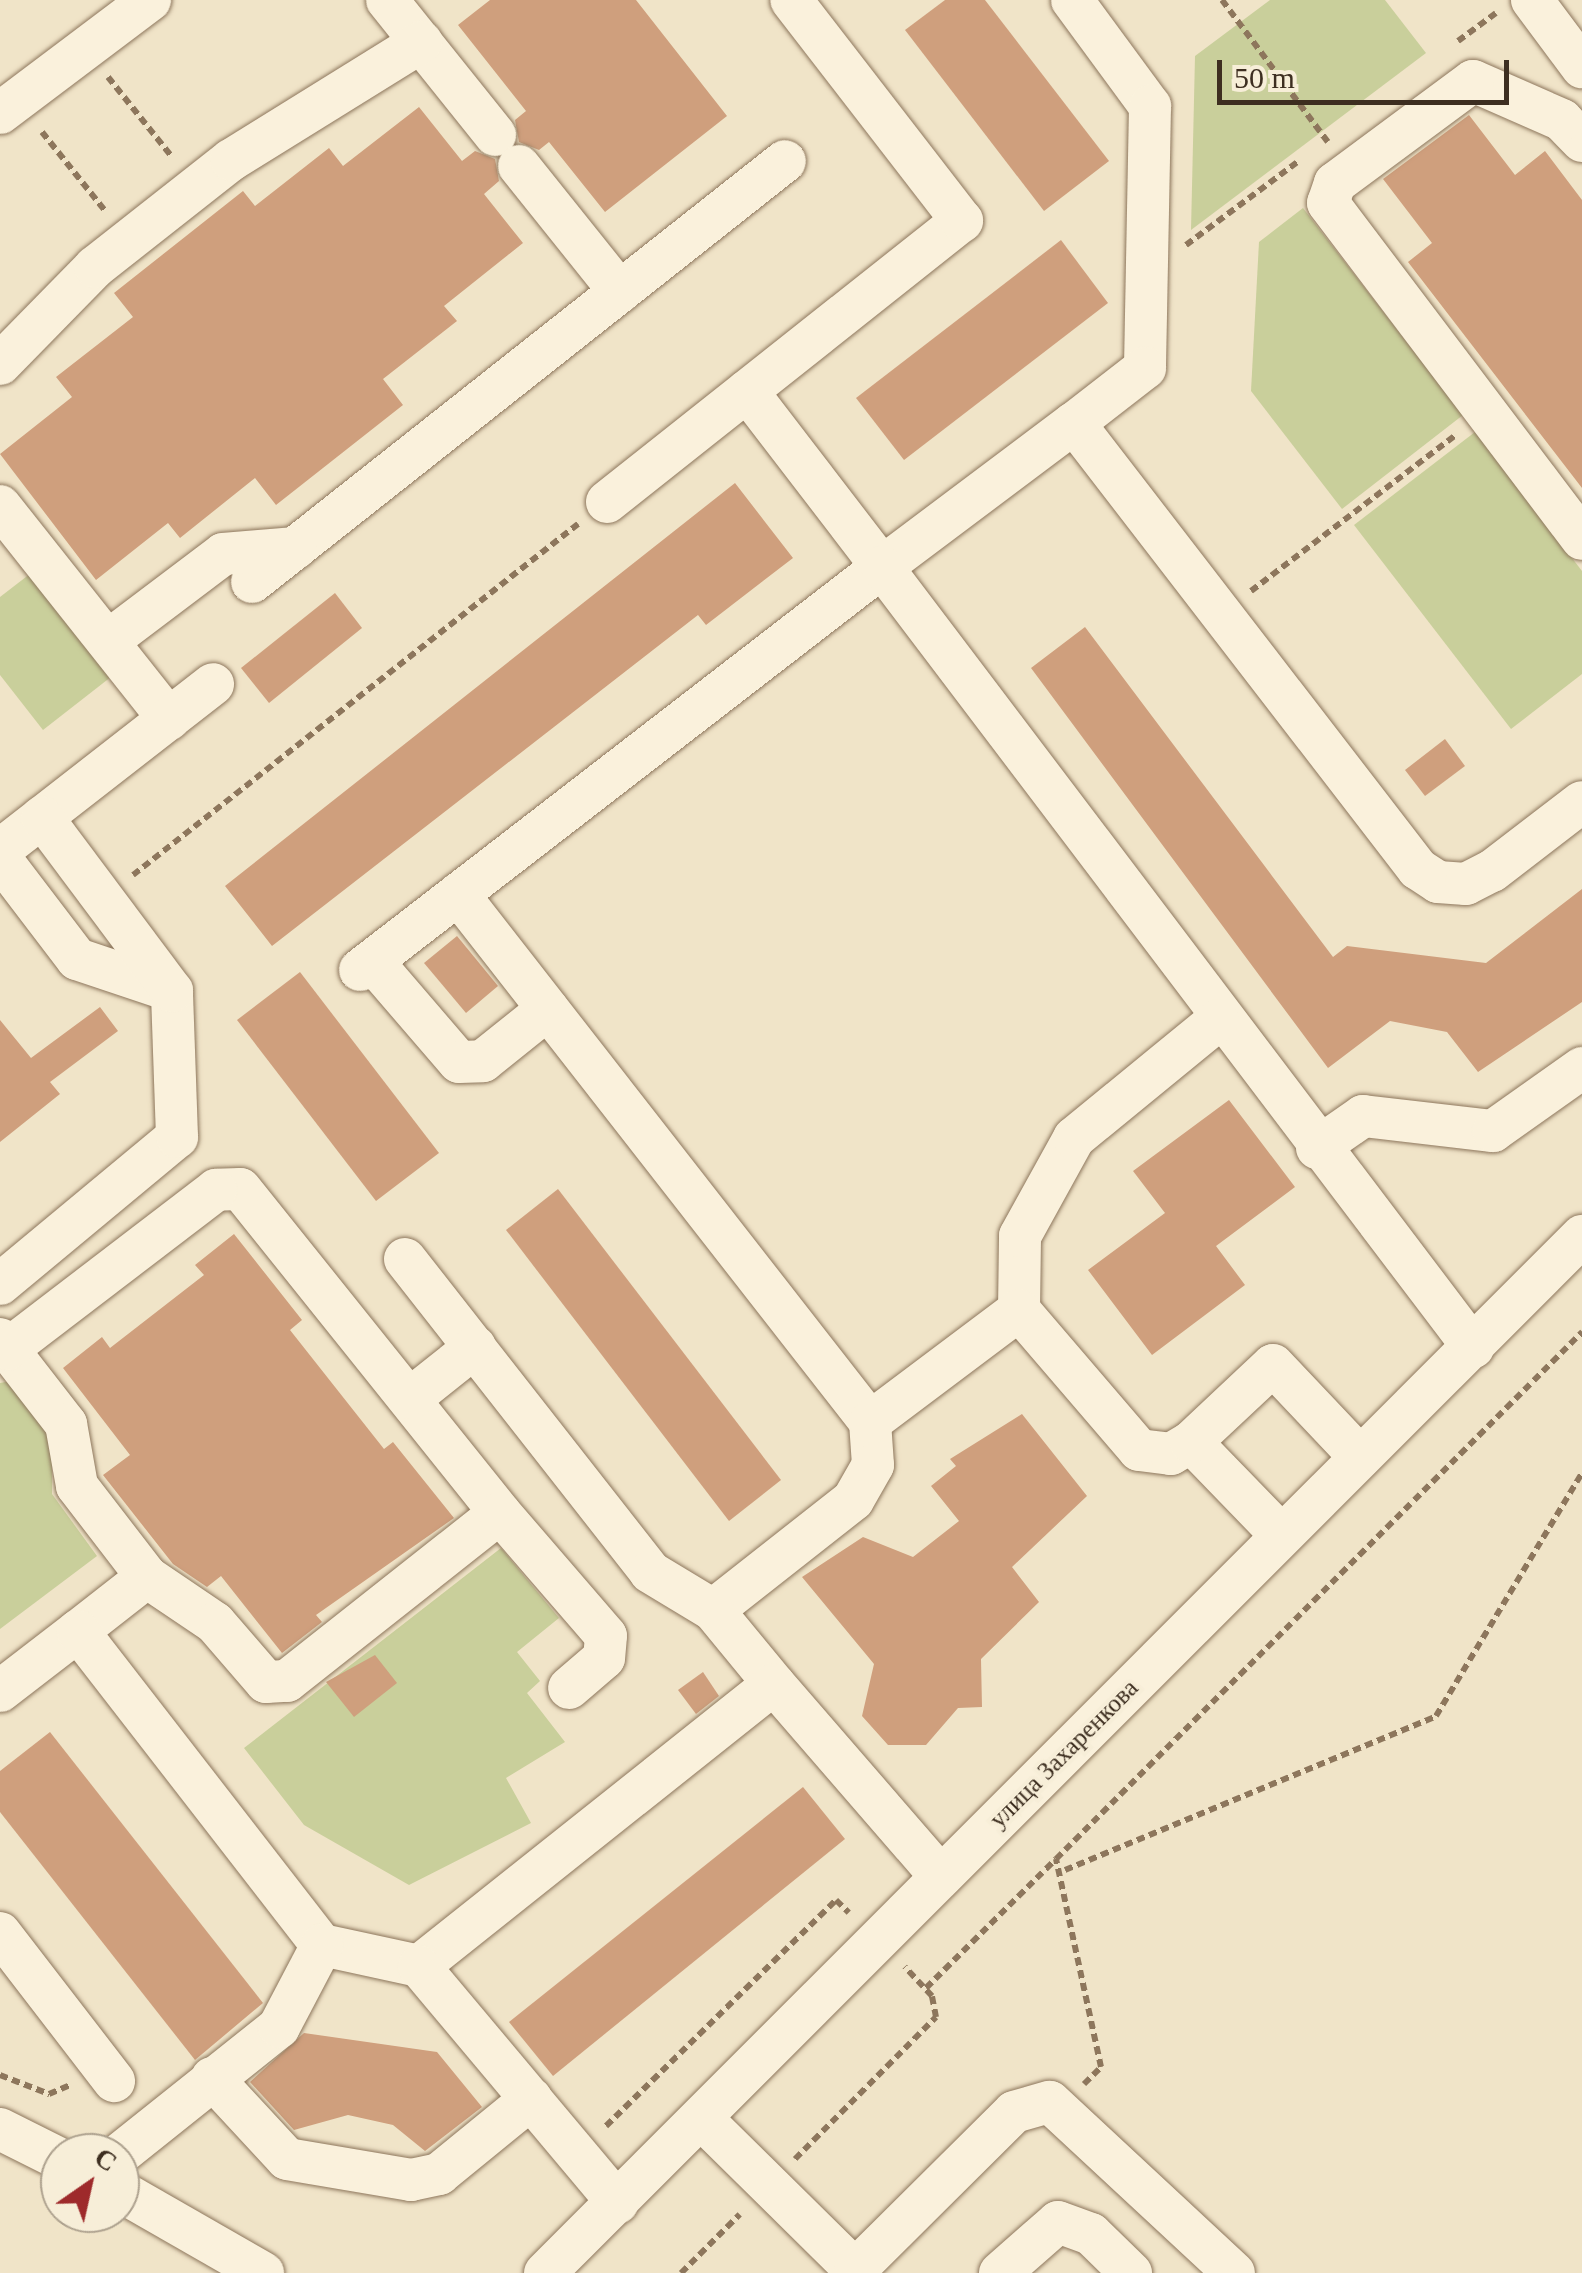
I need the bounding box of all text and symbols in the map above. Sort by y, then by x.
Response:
scale bar [1222,40,1514,102]
text: 50 m [1234,61,1295,94]
street label: улица Захаренкова [983,1673,1145,1835]
north arrow [40,2133,140,2233]
text: С [89,2141,123,2178]

